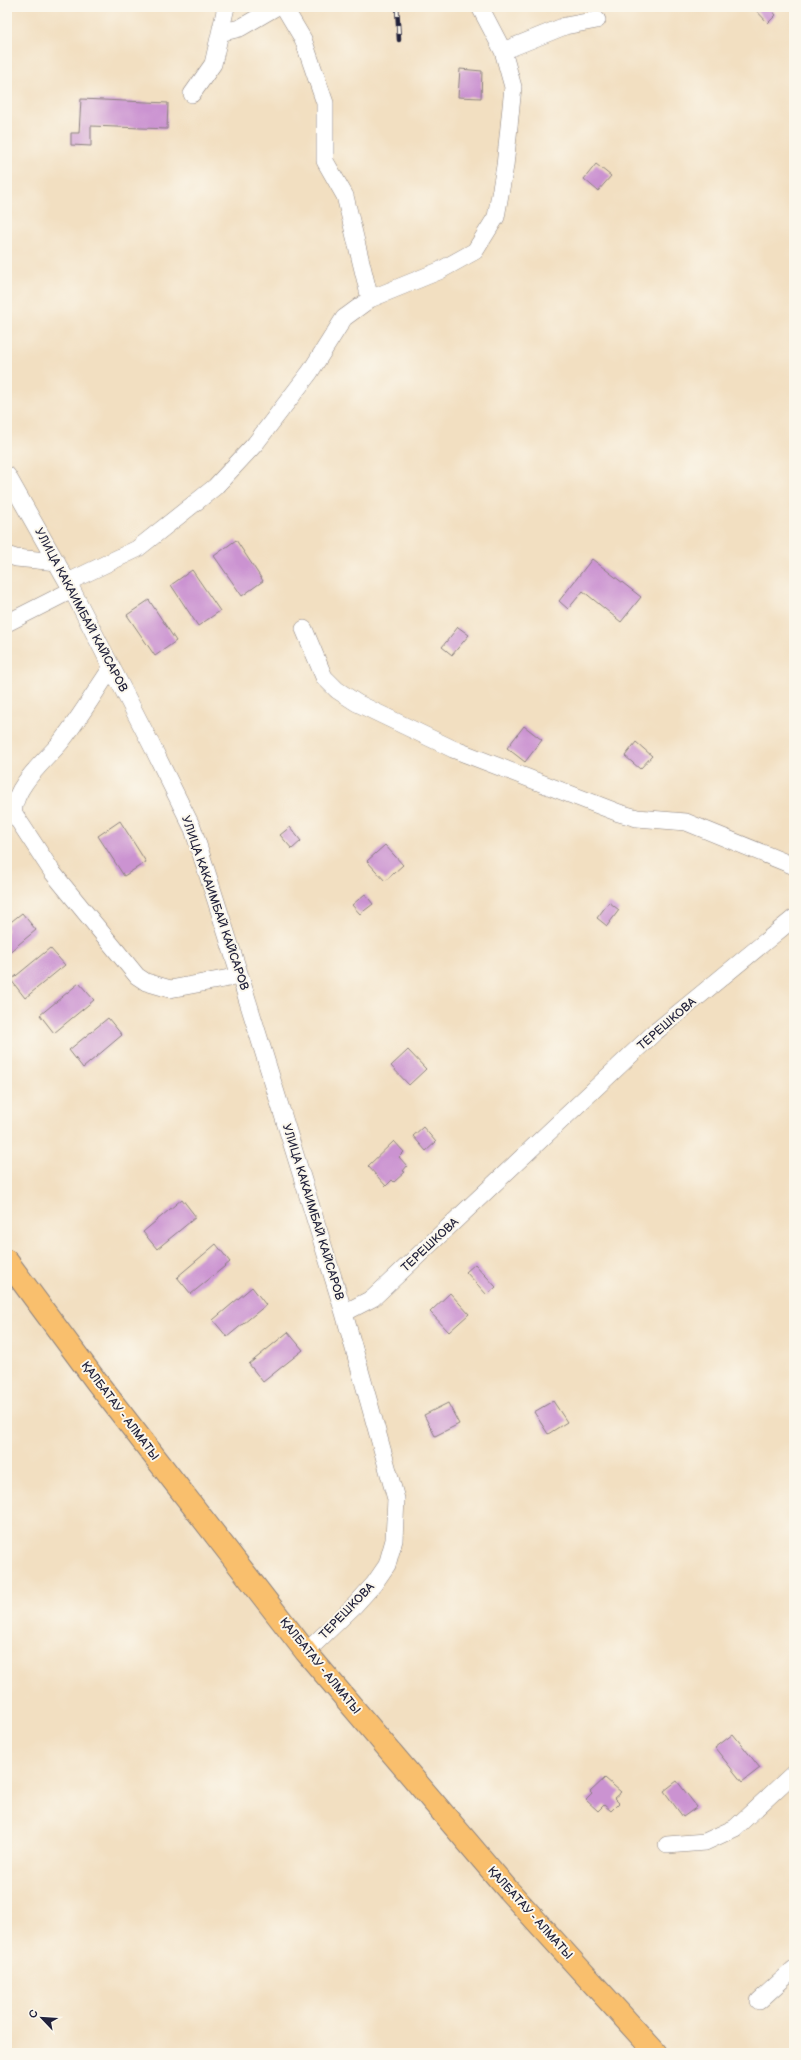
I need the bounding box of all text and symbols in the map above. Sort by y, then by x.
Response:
street label: УЛИЦА КАКАИМБАЙ КАЙСАРОВ [31,525,131,695]
street label: УЛИЦА КАКАИМБАЙ КАЙСАРОВ [178,814,252,993]
street label: ТЕРЕШКОВА [635,994,700,1054]
street label: УЛИЦА КАКАИМБАЙ КАЙСАРОВ [279,1122,347,1302]
street label: ТЕРЕШКОВА [398,1214,462,1275]
street label: ҚАЛБАТАУ - АЛМАТЫ [78,1359,162,1463]
street label: ТЕРЕШКОВА [316,1579,378,1642]
street label: ҚАЛБАТАУ - АЛМАТЫ [276,1615,364,1717]
street label: ҚАЛБАТАУ - АЛМАТЫ [484,1863,576,1963]
north arrow [22,1998,62,2038]
text: С [26,2007,41,2020]

